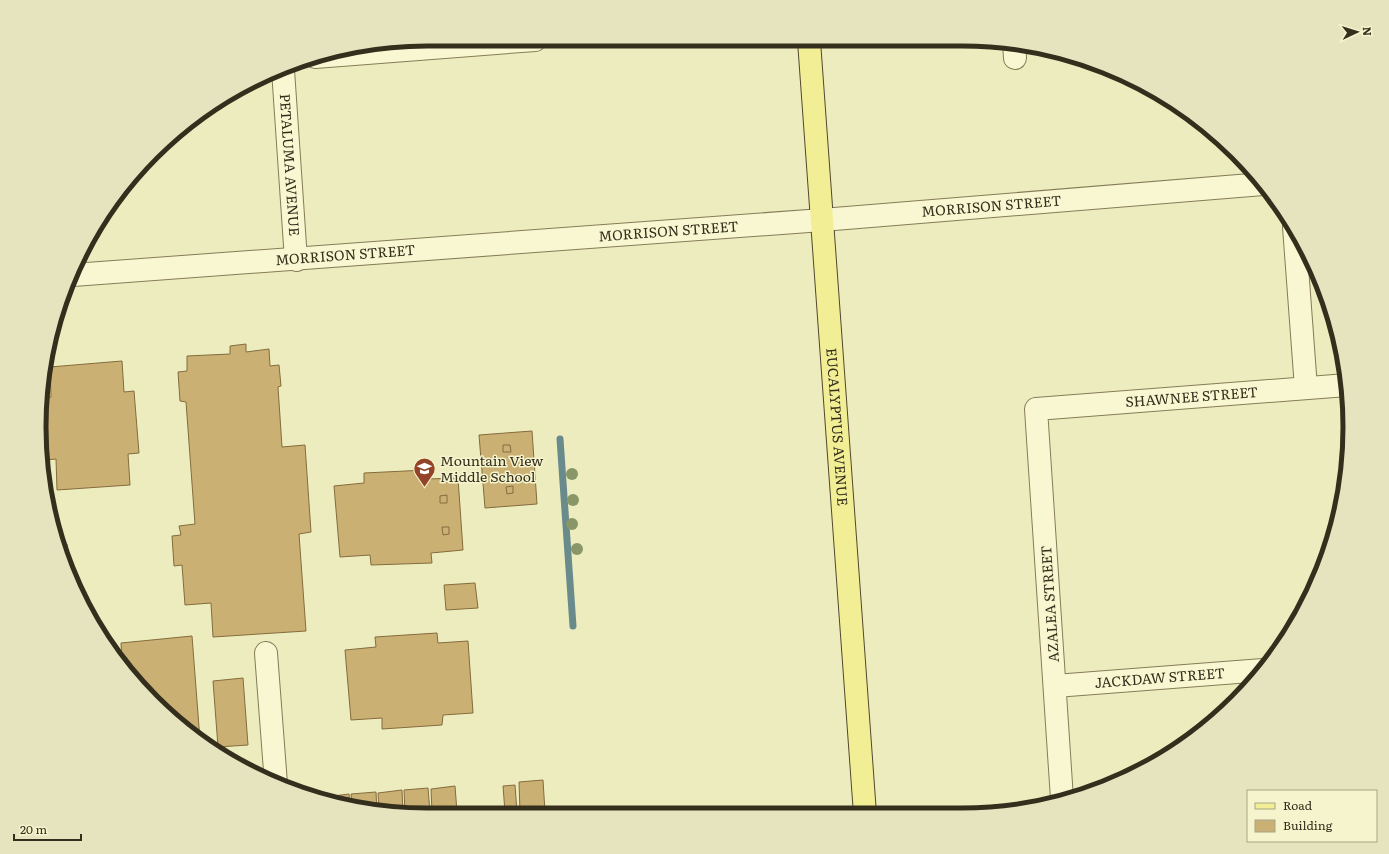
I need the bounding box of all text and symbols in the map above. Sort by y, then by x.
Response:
north arrow [1337,12,1377,52]
text: N [1360,26,1376,36]
street label: PETALUMA AVENUE [276,93,305,237]
street label: MORRISON STREET [921,189,1062,221]
street label: MORRISON STREET [598,215,739,245]
street label: MORRISON STREET [274,239,416,269]
street label: EUCALYPTUS AVENUE [822,347,854,507]
street label: SHAWNEE STREET [1124,381,1259,411]
place label: Mountain View Middle School [440,450,543,486]
school or university icon: Mountain View Middle School [411,456,437,489]
street label: AZALEA STREET [1035,545,1063,663]
street label: JACKDAW STREET [1094,662,1226,692]
legend [1247,790,1377,842]
text: Road [1283,796,1313,814]
scale bar [14,816,81,842]
text: Building [1283,816,1333,834]
text: 20 m [20,820,47,838]

